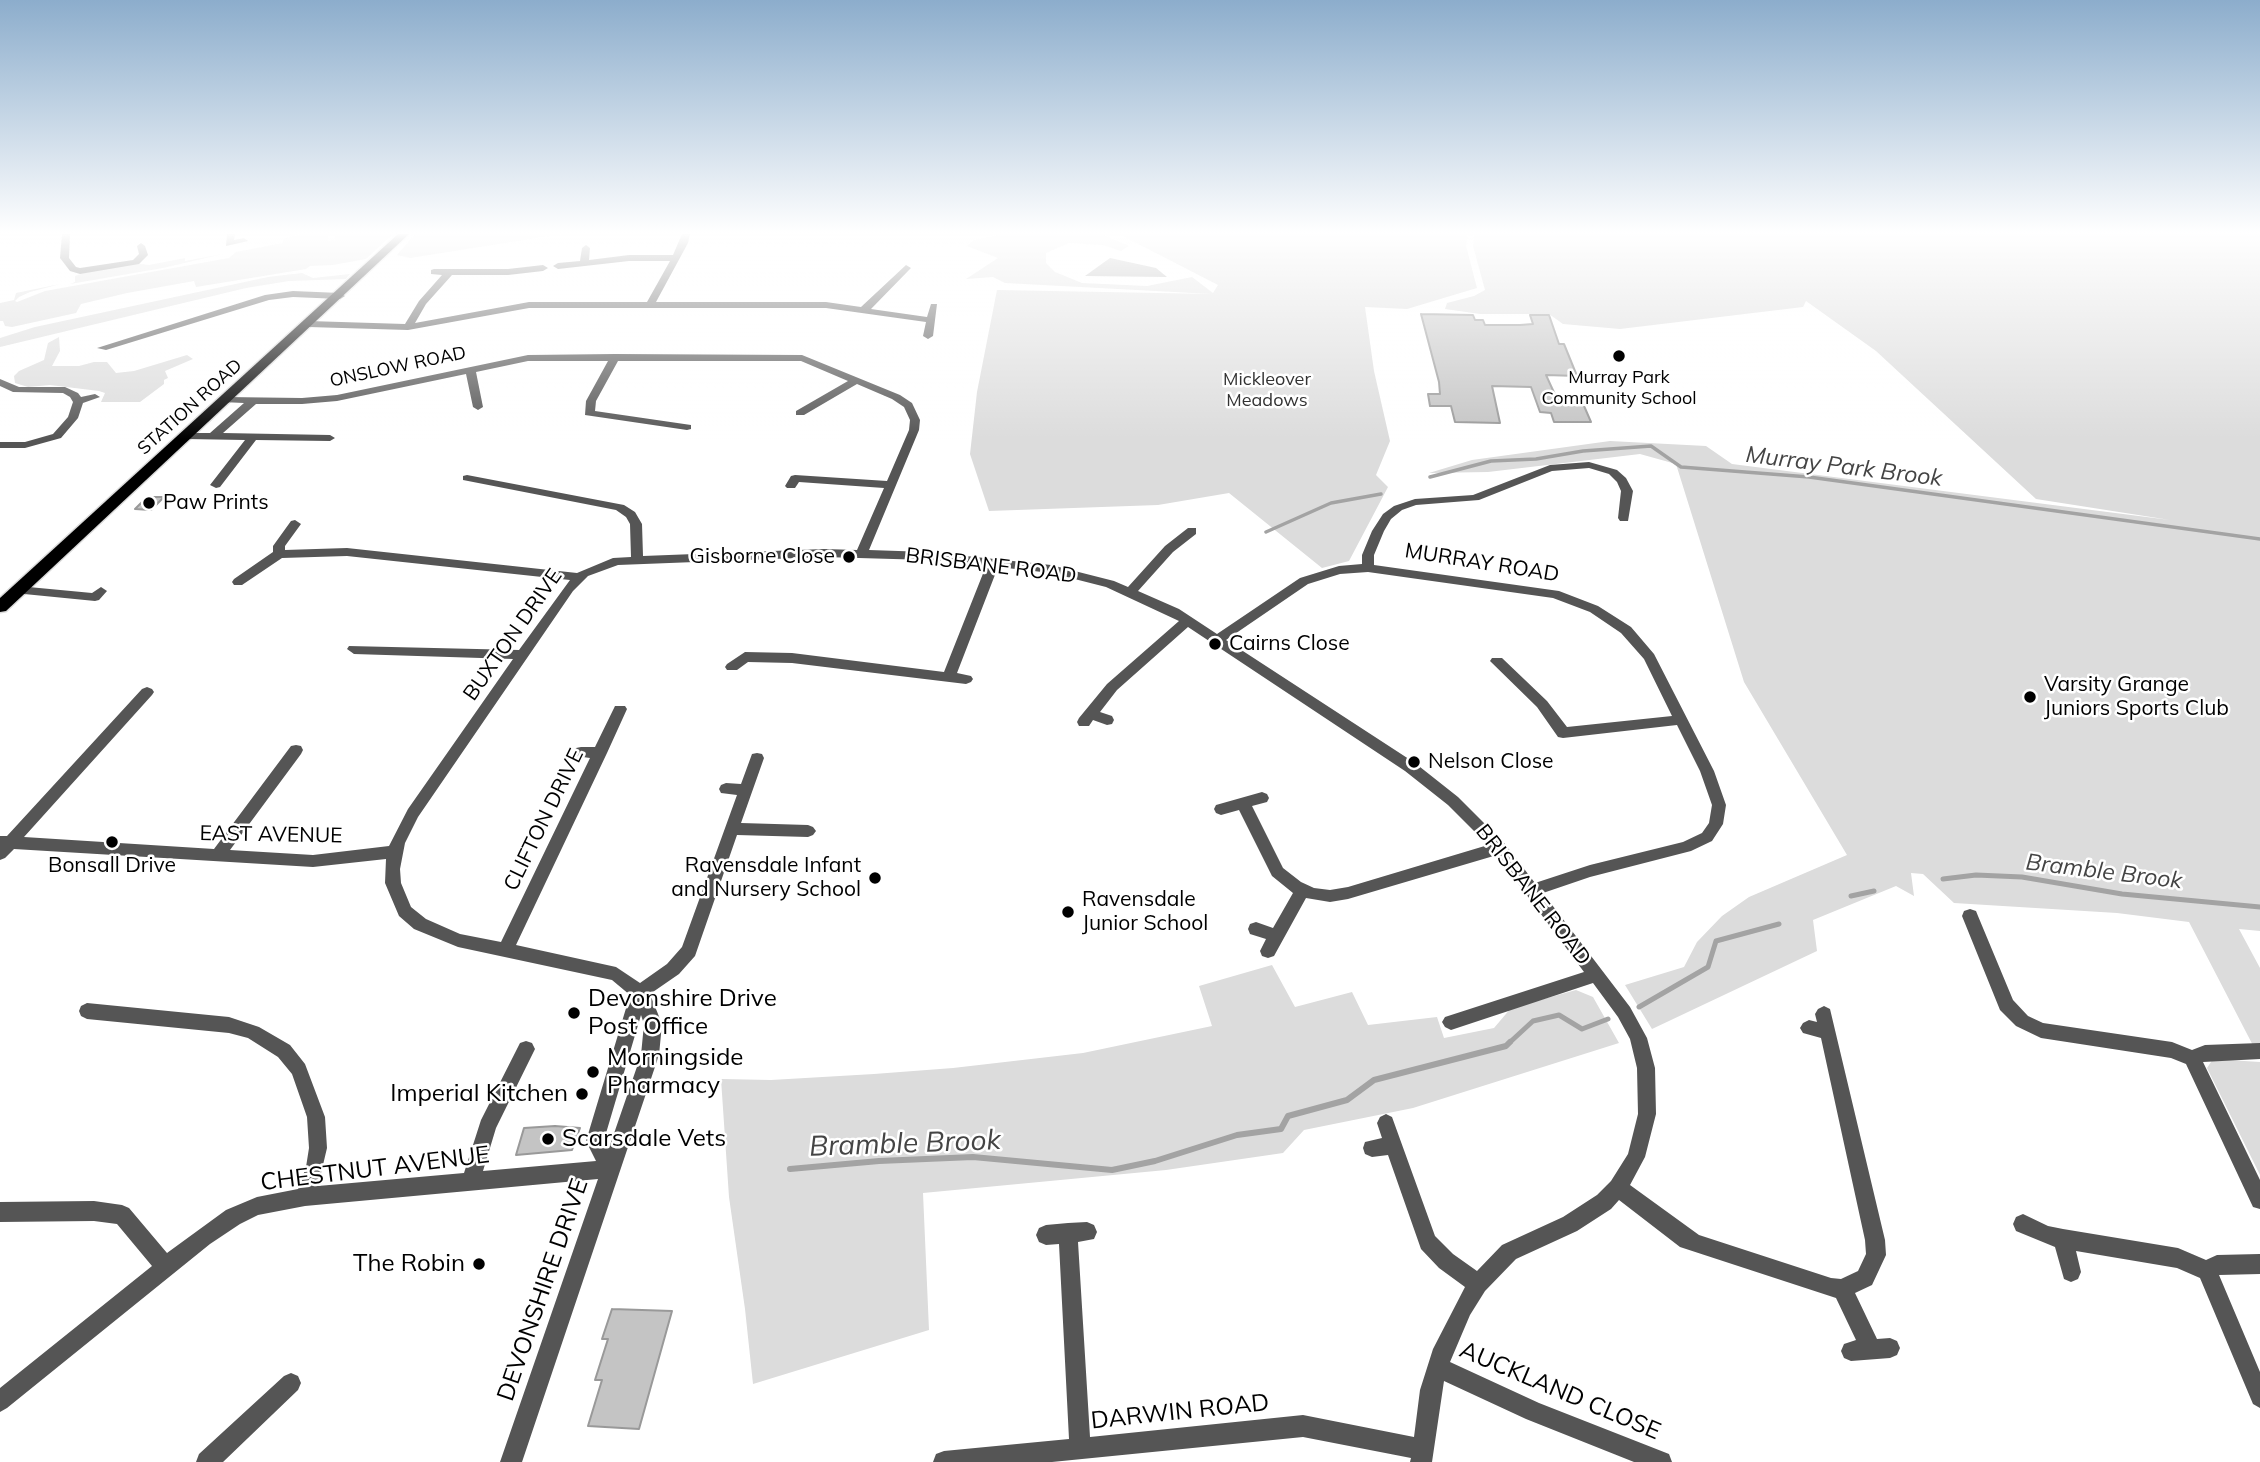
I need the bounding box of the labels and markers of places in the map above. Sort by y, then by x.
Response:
marker: Murray Park Community School [1611,348,1627,364]
place label: Murray Park Community School [1542,367,1696,410]
place label: Paw Prints [163,490,269,516]
marker: Paw Prints [141,495,157,511]
place label: Gisborne Close [690,544,835,570]
marker: Gisborne Close [841,549,857,565]
place label: Cairns Close [1229,631,1350,657]
marker: Cairns Close [1207,636,1223,652]
place label: Varsity Grange Juniors Sports Club [2044,672,2229,722]
marker: Varsity Grange Juniors Sports Club [2022,689,2038,705]
place label: Nelson Close [1428,749,1553,775]
marker: Nelson Close [1406,754,1422,770]
marker: Bonsall Drive [104,834,120,850]
place label: Bonsall Drive [48,853,176,879]
place label: Ravensdale Infant and Nursery School [671,853,861,903]
marker: Ravensdale Infant and Nursery School [867,870,883,886]
place label: Ravensdale Junior School [1082,887,1208,937]
marker: Ravensdale Junior School [1060,904,1076,920]
place label: Devonshire Drive Post Office [588,985,777,1041]
marker: Devonshire Drive Post Office [566,1005,582,1021]
place label: Morningside Pharmacy [607,1044,743,1100]
marker: Morningside Pharmacy [585,1064,601,1080]
place label: Imperial Kitchen [390,1080,568,1108]
marker: Imperial Kitchen [574,1086,590,1102]
place label: Scarsdale Vets [562,1125,726,1153]
marker: Scarsdale Vets [540,1131,556,1147]
place label: The Robin [353,1250,465,1278]
marker: The Robin [471,1256,487,1272]

